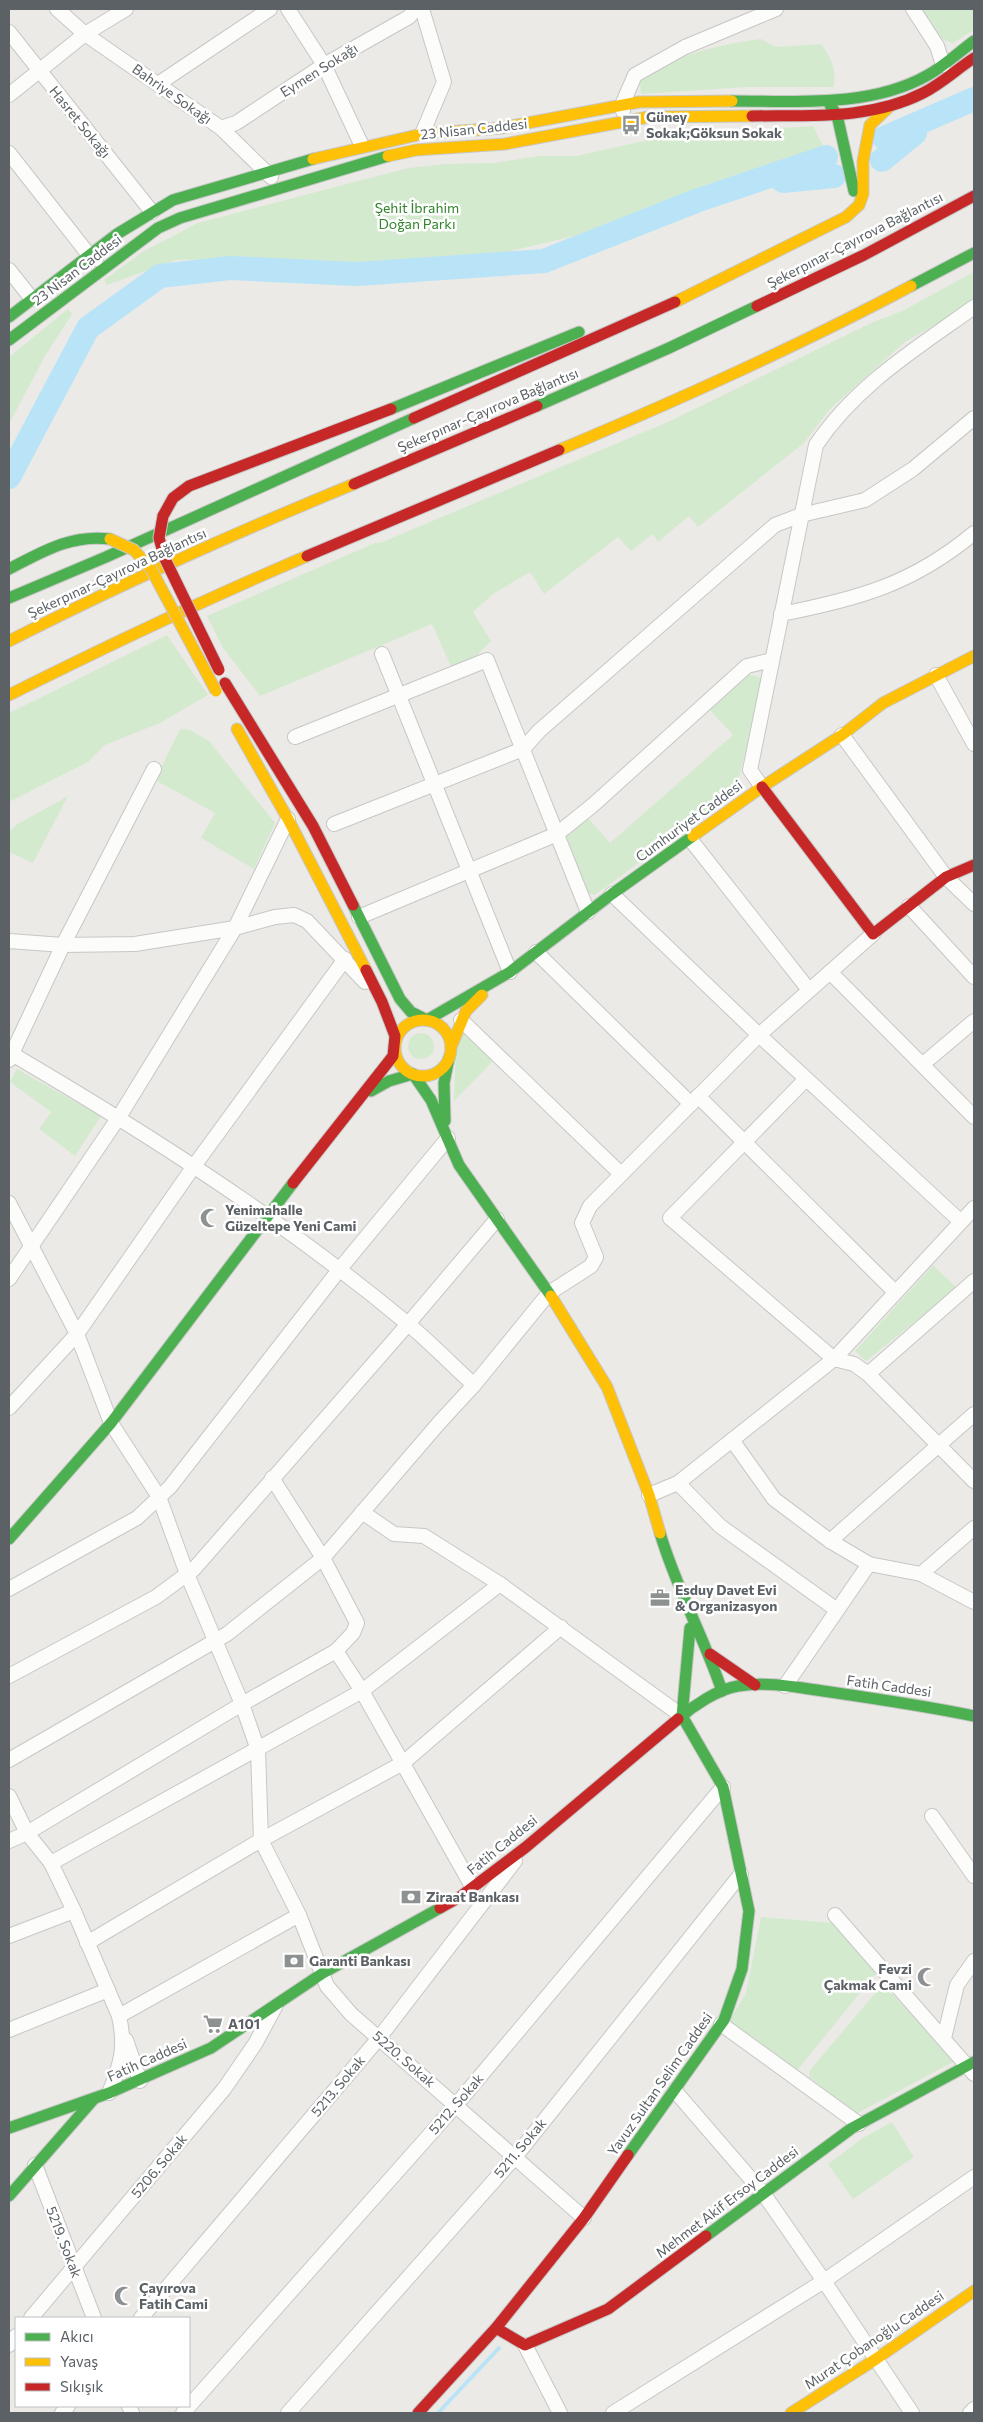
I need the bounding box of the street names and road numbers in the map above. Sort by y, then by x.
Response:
street label: Eymen Sokağı [277,39,361,100]
street label: Bahriye Sokağı [129,60,215,127]
street label: Hasret Sokağı [46,82,115,161]
street label: 23 Nisan Caddesi [420,114,528,143]
street label: Şekerpınar-Çayırova Bağlantısı [764,188,945,291]
street label: 23 Nisan Caddesi [29,230,125,309]
street label: Şekerpınar-Çayırova Bağlantısı [395,364,581,455]
street label: Şekerpınar-Çayırova Bağlantısı [25,524,209,621]
street label: Cumhuriyet Caddesi [632,776,745,865]
street label: Fatih Caddesi [846,1671,933,1700]
street label: Fatih Caddesi [463,1811,540,1878]
street label: Yavuz Sultan Selim Caddesi [604,2009,716,2159]
street label: 5220. Sokak [370,2027,439,2091]
street label: Fatih Caddesi [104,2034,189,2085]
street label: 5213. Sokak [307,2051,368,2120]
street label: 5212. Sokak [425,2070,487,2137]
street label: 5211. Sokak [490,2114,550,2181]
street label: 5206. Sokak [127,2130,191,2201]
street label: Mehmet Akif Ersoy Caddesi [652,2142,801,2261]
street label: 5219. Sokak [43,2204,86,2280]
street label: Murat Çobanoğlu Caddesi [801,2287,947,2393]

